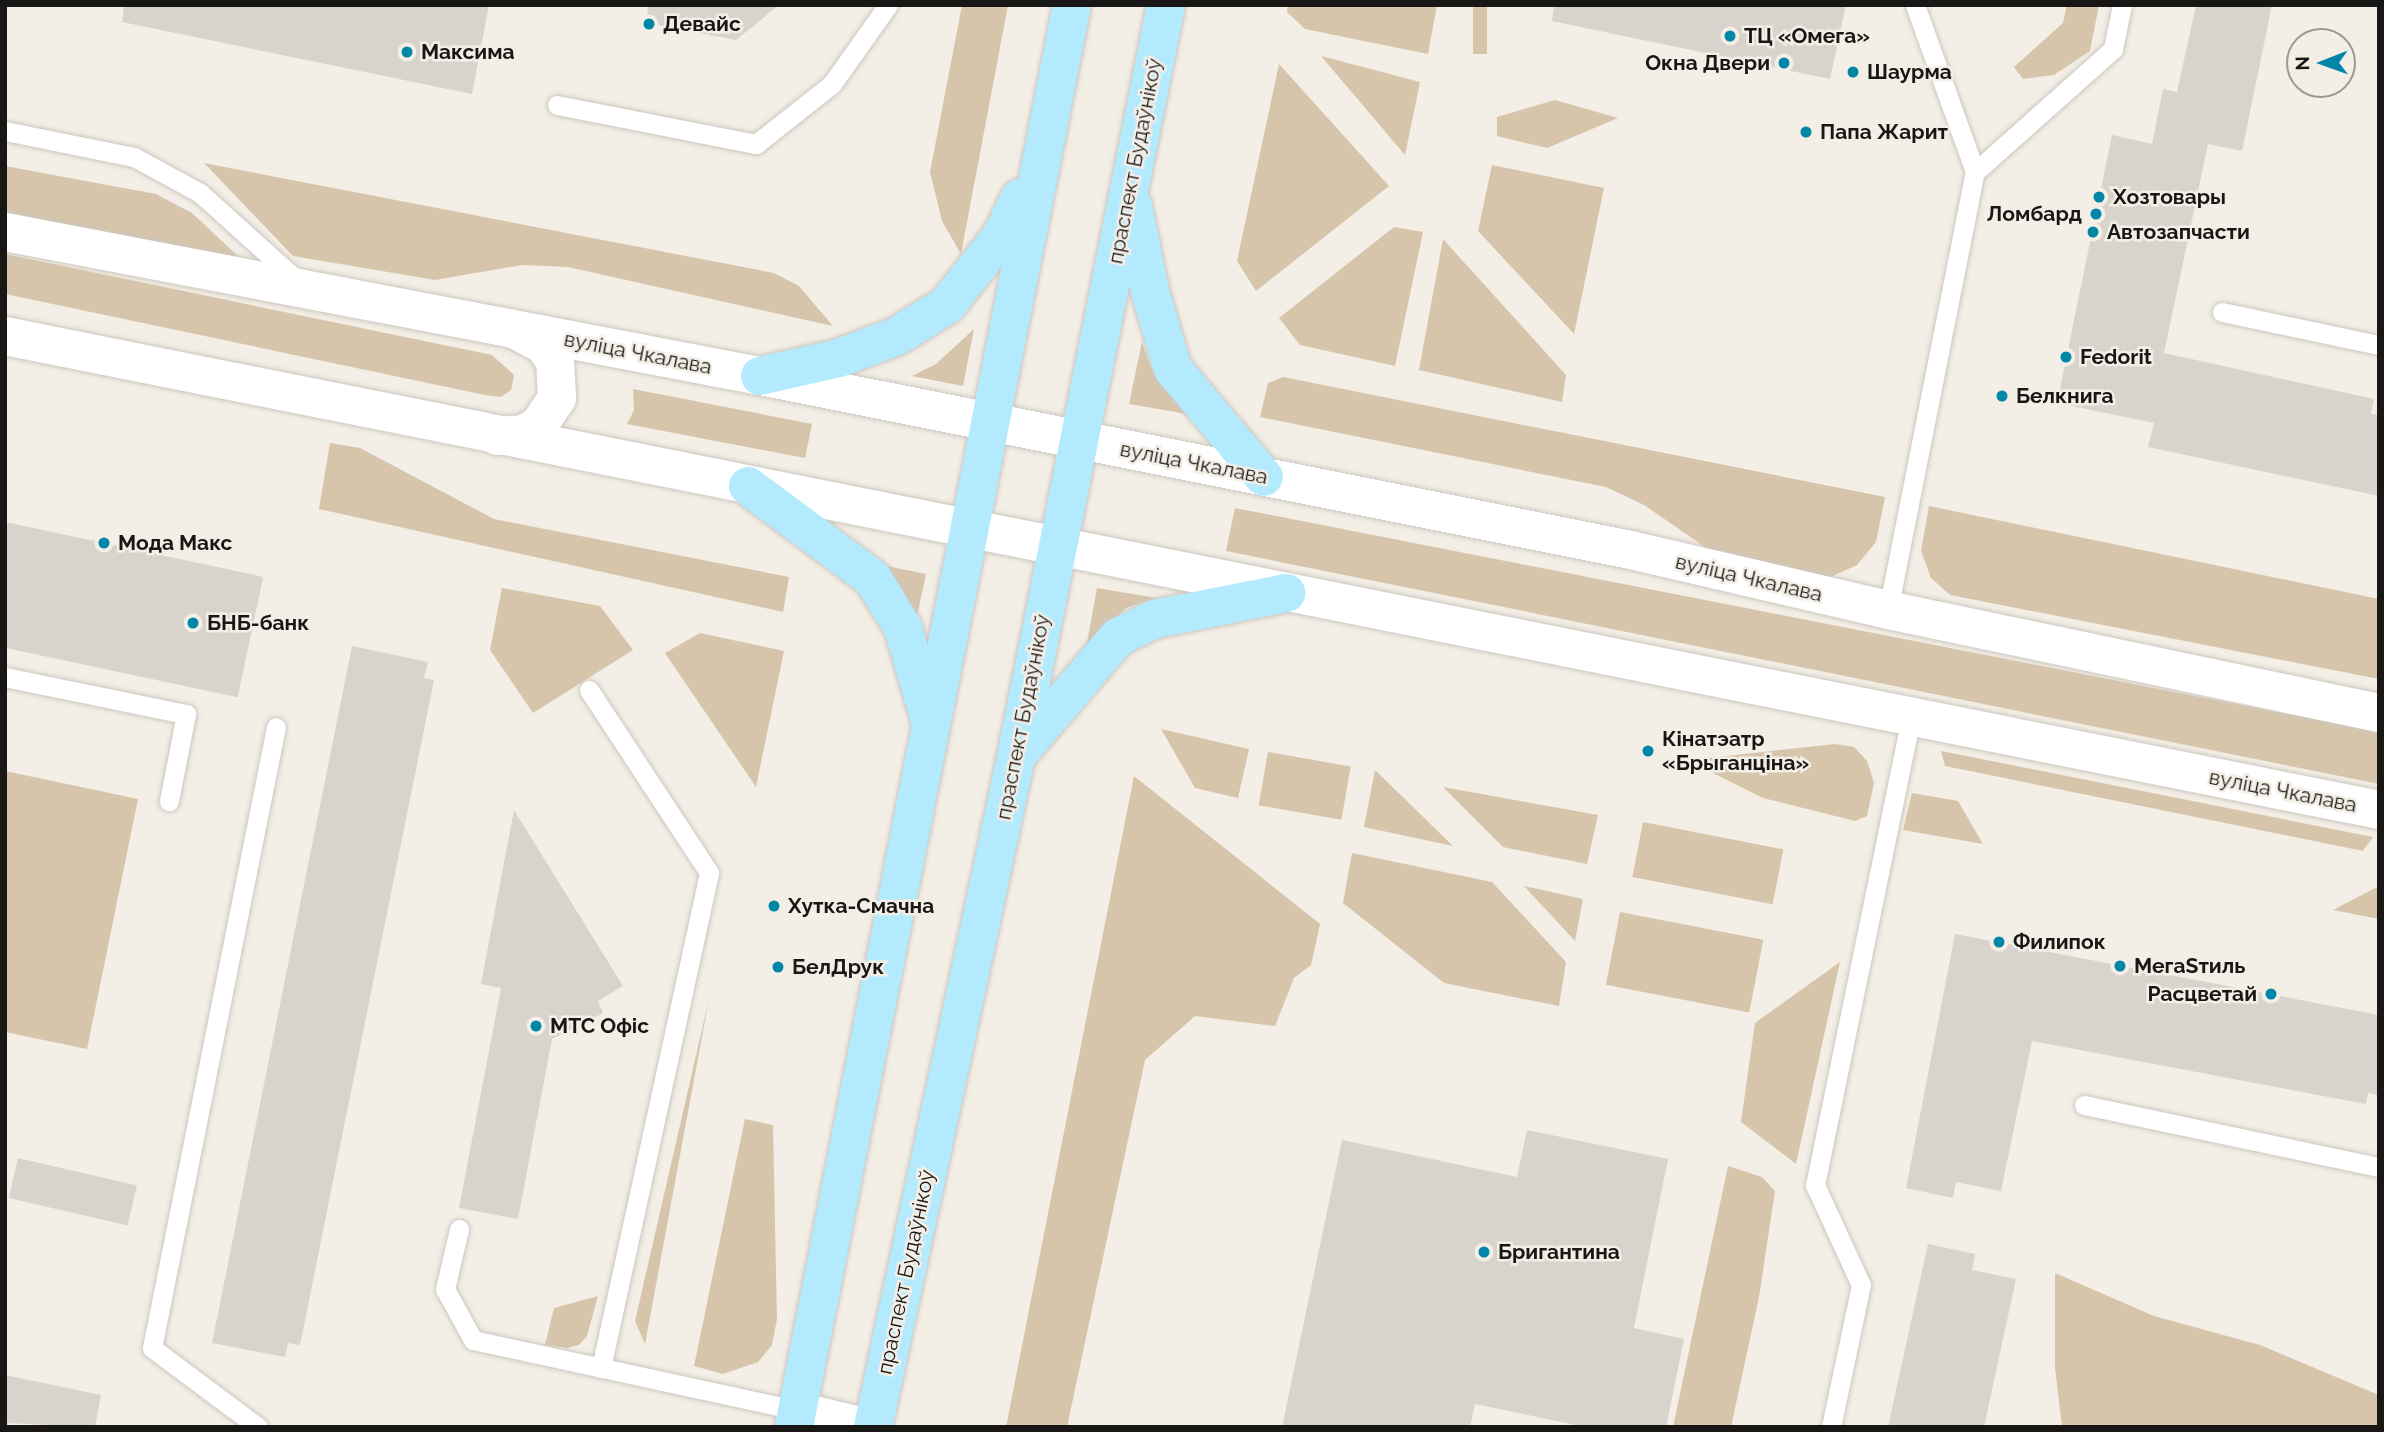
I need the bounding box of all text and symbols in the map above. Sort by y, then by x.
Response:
place label: Девайс [663,11,741,37]
marker: Девайс [641,16,657,32]
place label: ТЦ «Омега» [1744,23,1870,49]
marker: ТЦ «Омега» [1722,28,1738,44]
north arrow [2286,28,2356,98]
place label: Максима [421,39,515,65]
marker: Максима [399,44,415,60]
place label: Окна Двери [1645,50,1770,76]
marker: Окна Двери [1776,55,1792,71]
street label: праспект Будаўнікоў [1103,56,1167,266]
text: N [2291,56,2313,71]
place label: Шаурма [1867,59,1952,85]
marker: Шаурма [1845,64,1861,80]
place label: Папа Жарит [1820,119,1948,145]
marker: Папа Жарит [1798,124,1814,140]
place label: Хозтовары [2113,184,2226,210]
marker: Хозтовары [2091,189,2107,205]
place label: Ломбард [1987,201,2082,227]
marker: Ломбард [2088,206,2104,222]
place label: Автозапчасти [2107,219,2250,245]
marker: Автозапчасти [2085,224,2101,240]
street label: вуліца Чкалава [562,326,714,380]
place label: Fedorit [2080,344,2152,370]
marker: Fedorit [2058,349,2074,365]
place label: Белкнига [2016,383,2114,409]
marker: Белкнига [1994,388,2010,404]
street label: вуліца Чкалава [1118,436,1270,490]
place label: Мода Макс [118,530,232,556]
marker: Мода Макс [96,535,112,551]
street label: вуліца Чкалава [1673,549,1825,607]
place label: БНБ-банк [207,610,309,636]
street label: праспект Будаўнікоў [991,612,1055,822]
marker: БНБ-банк [185,615,201,631]
place label: Кінатэатр «Брыганціна» [1662,726,1809,776]
marker: Кінатэатр «Брыганціна» [1640,743,1656,759]
street label: вуліца Чкалава [2207,764,2359,818]
place label: Хутка-Смачна [788,893,934,919]
marker: Хутка-Смачна [766,898,782,914]
place label: Филипок [2013,929,2106,955]
marker: Филипок [1991,934,2007,950]
place label: МегаSтиль [2134,953,2245,979]
place label: БелДрук [792,954,884,980]
marker: МегаSтиль [2112,958,2128,974]
marker: БелДрук [770,959,786,975]
place label: Расцветай [2147,981,2257,1007]
marker: Расцветай [2263,986,2279,1002]
place label: МТС Офіс [550,1013,649,1039]
marker: МТС Офіс [528,1018,544,1034]
street label: праспект Будаўнікоў [872,1167,940,1377]
place label: Бригантина [1498,1239,1620,1265]
marker: Бригантина [1476,1244,1492,1260]

